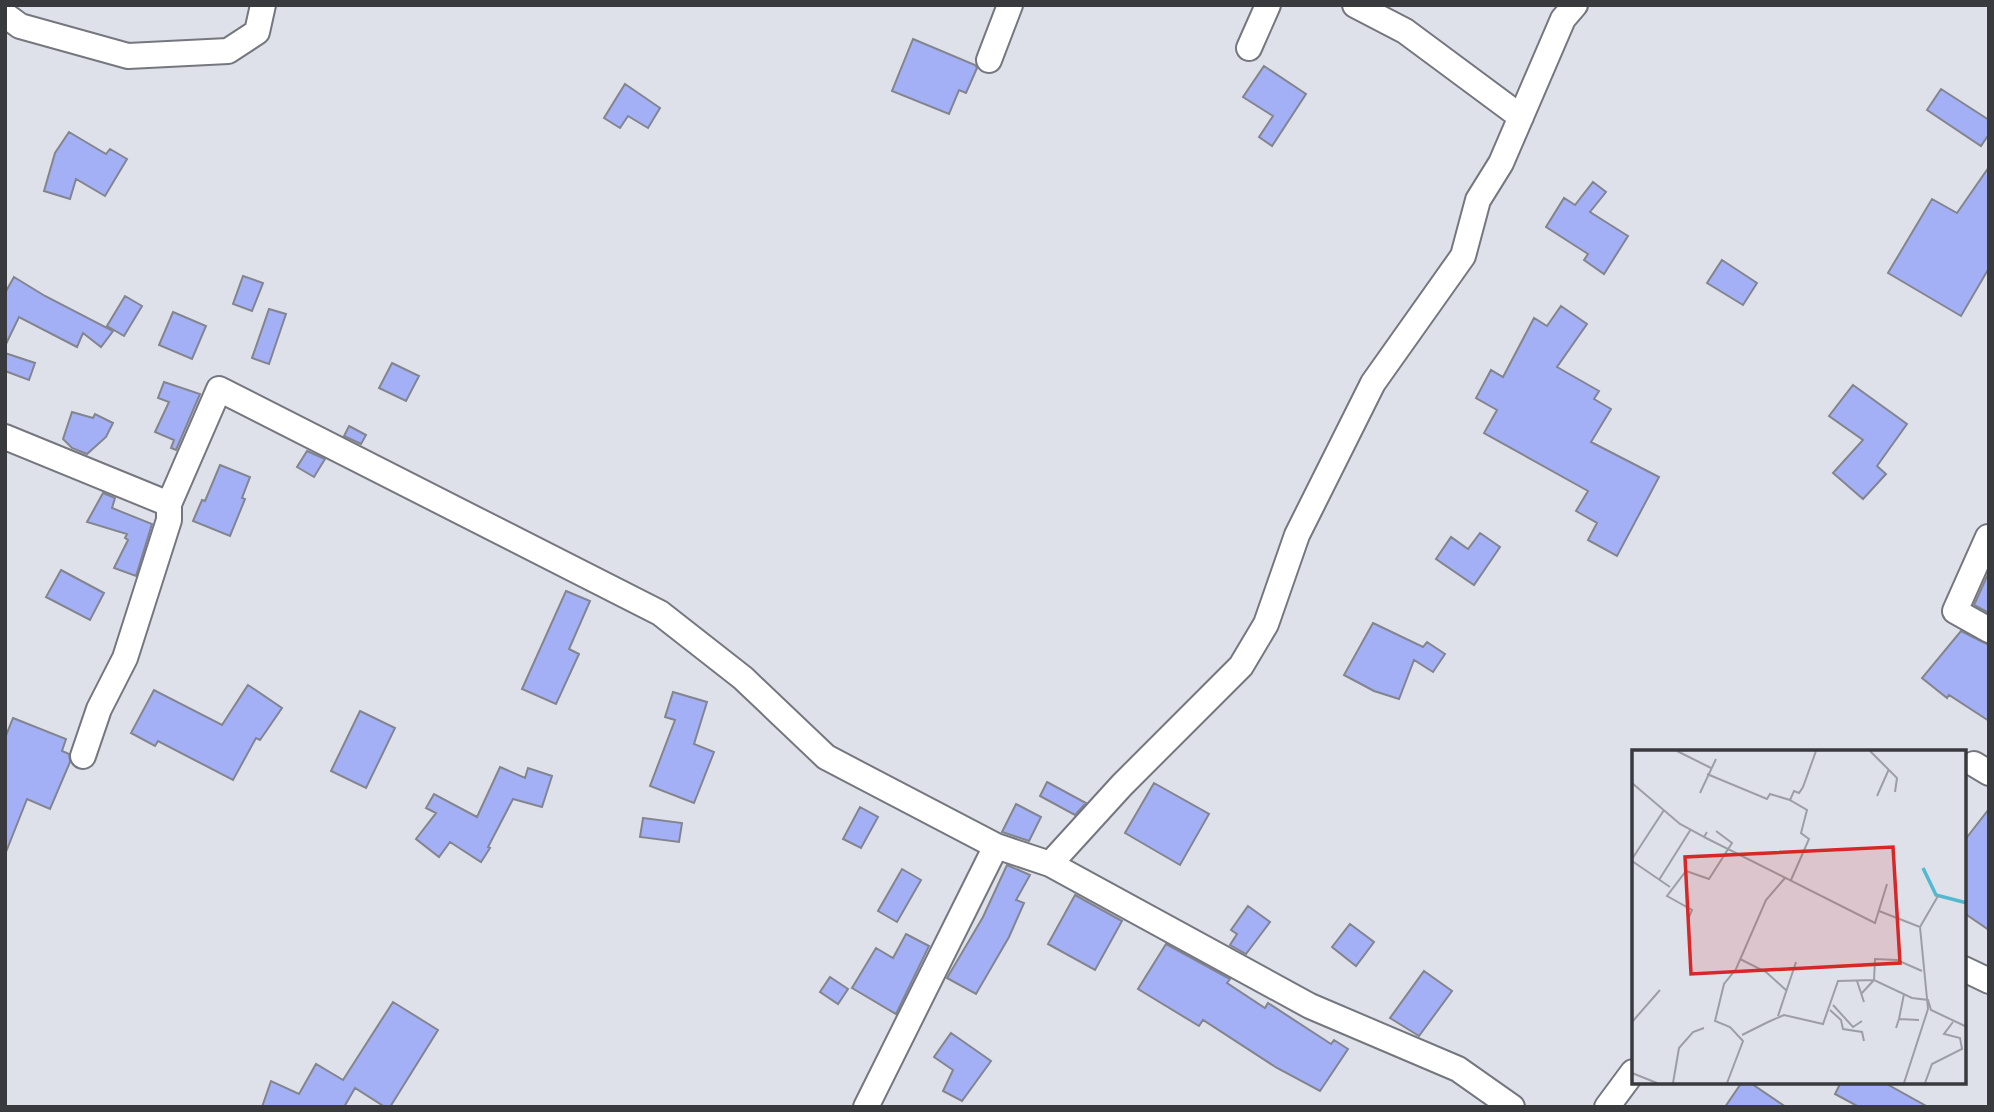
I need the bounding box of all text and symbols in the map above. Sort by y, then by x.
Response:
inset map [1632,750,1966,1084]

